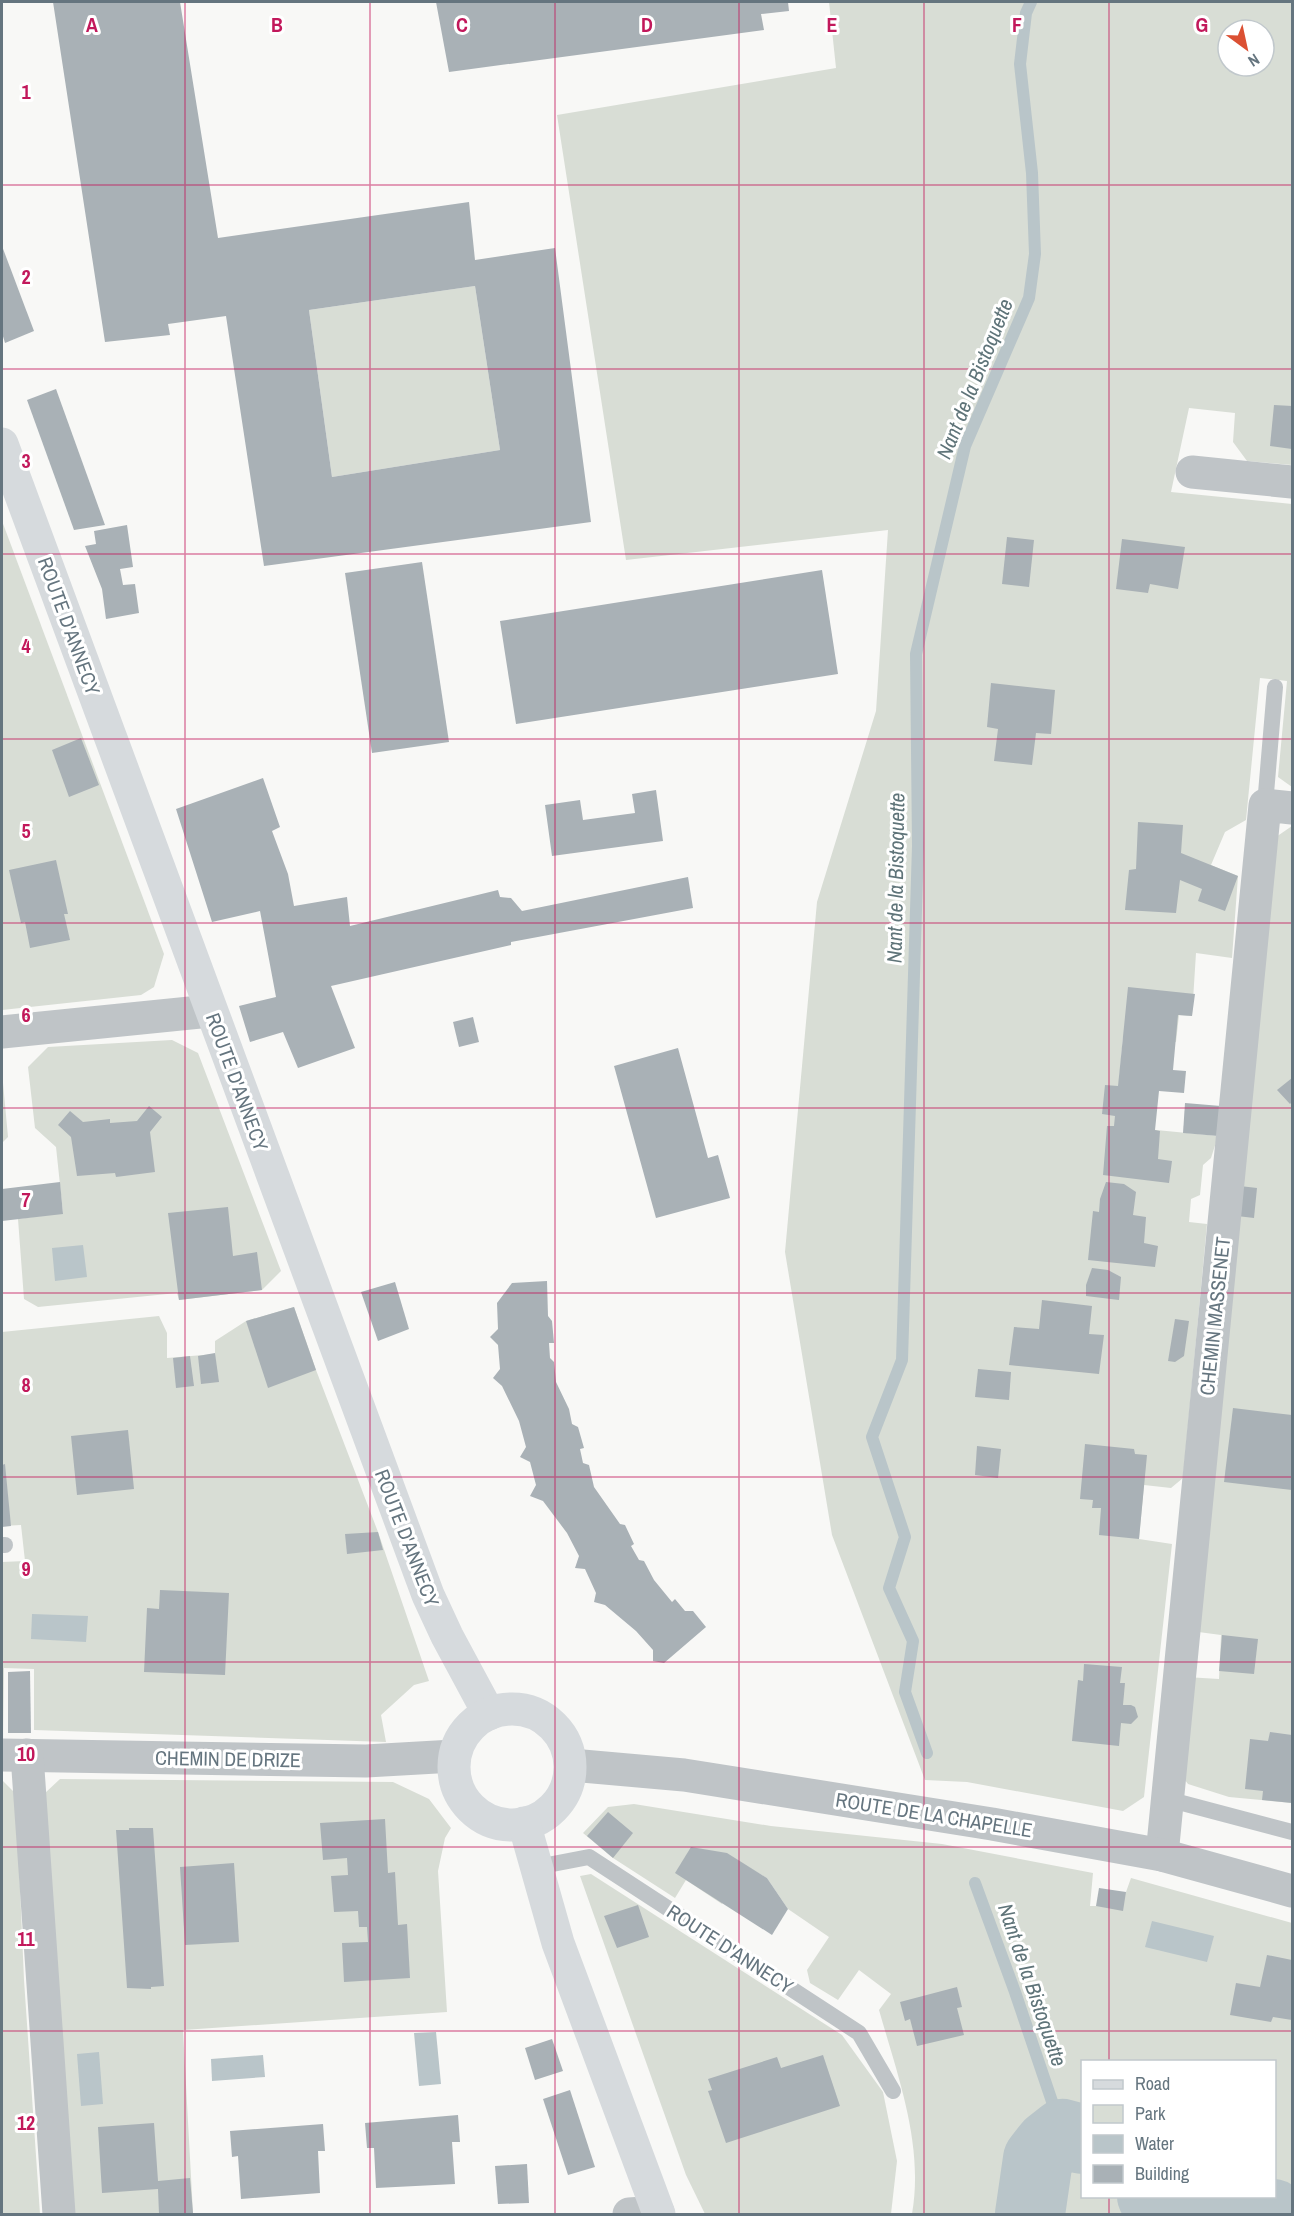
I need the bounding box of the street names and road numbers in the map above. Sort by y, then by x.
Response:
street label: ROUTE D'ANNECY [32,553,107,699]
street label: ROUTE D'ANNECY [200,1009,275,1155]
street label: CHEMIN MASSENET [1193,1235,1236,1397]
street label: ROUTE D'ANNECY [369,1465,446,1611]
street label: CHEMIN DE DRIZE [155,1744,301,1773]
street label: ROUTE DE LA CHAPELLE [834,1786,1034,1843]
street label: ROUTE D'ANNECY [662,1898,799,1999]

